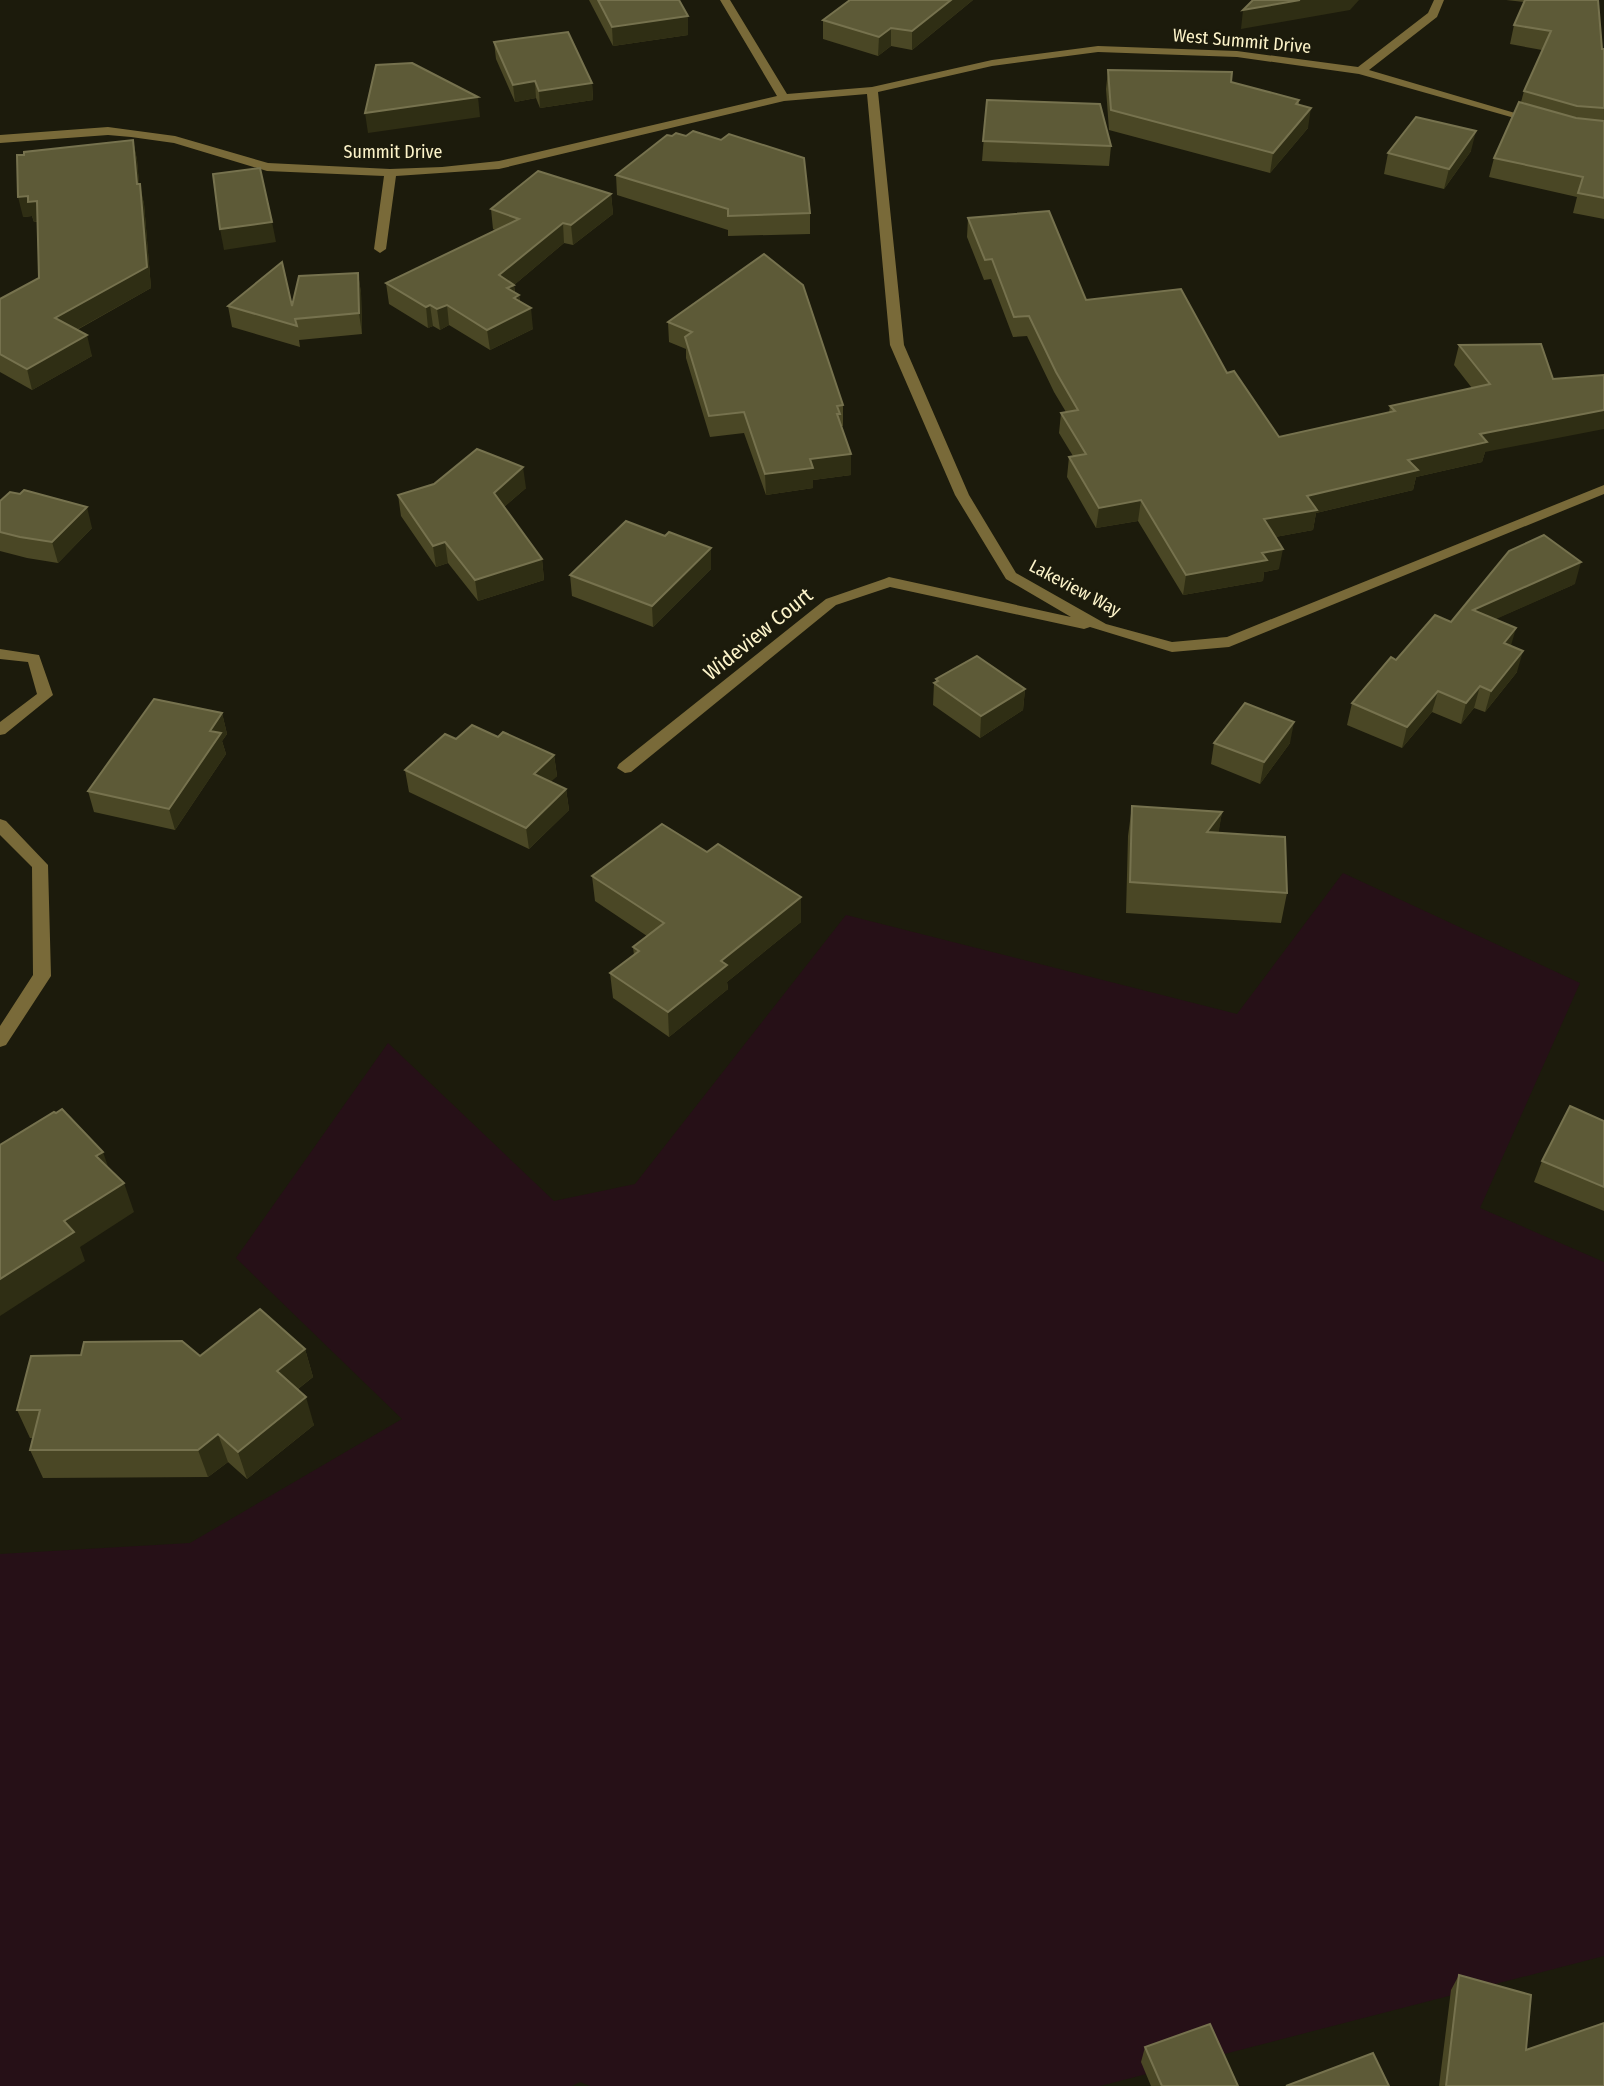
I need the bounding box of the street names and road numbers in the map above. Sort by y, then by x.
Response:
street label: West Summit Drive [1172,24,1312,58]
street label: Summit Drive [344,141,442,163]
street label: Lakeview Way [1025,555,1125,621]
street label: Wideview Court [698,582,818,686]

